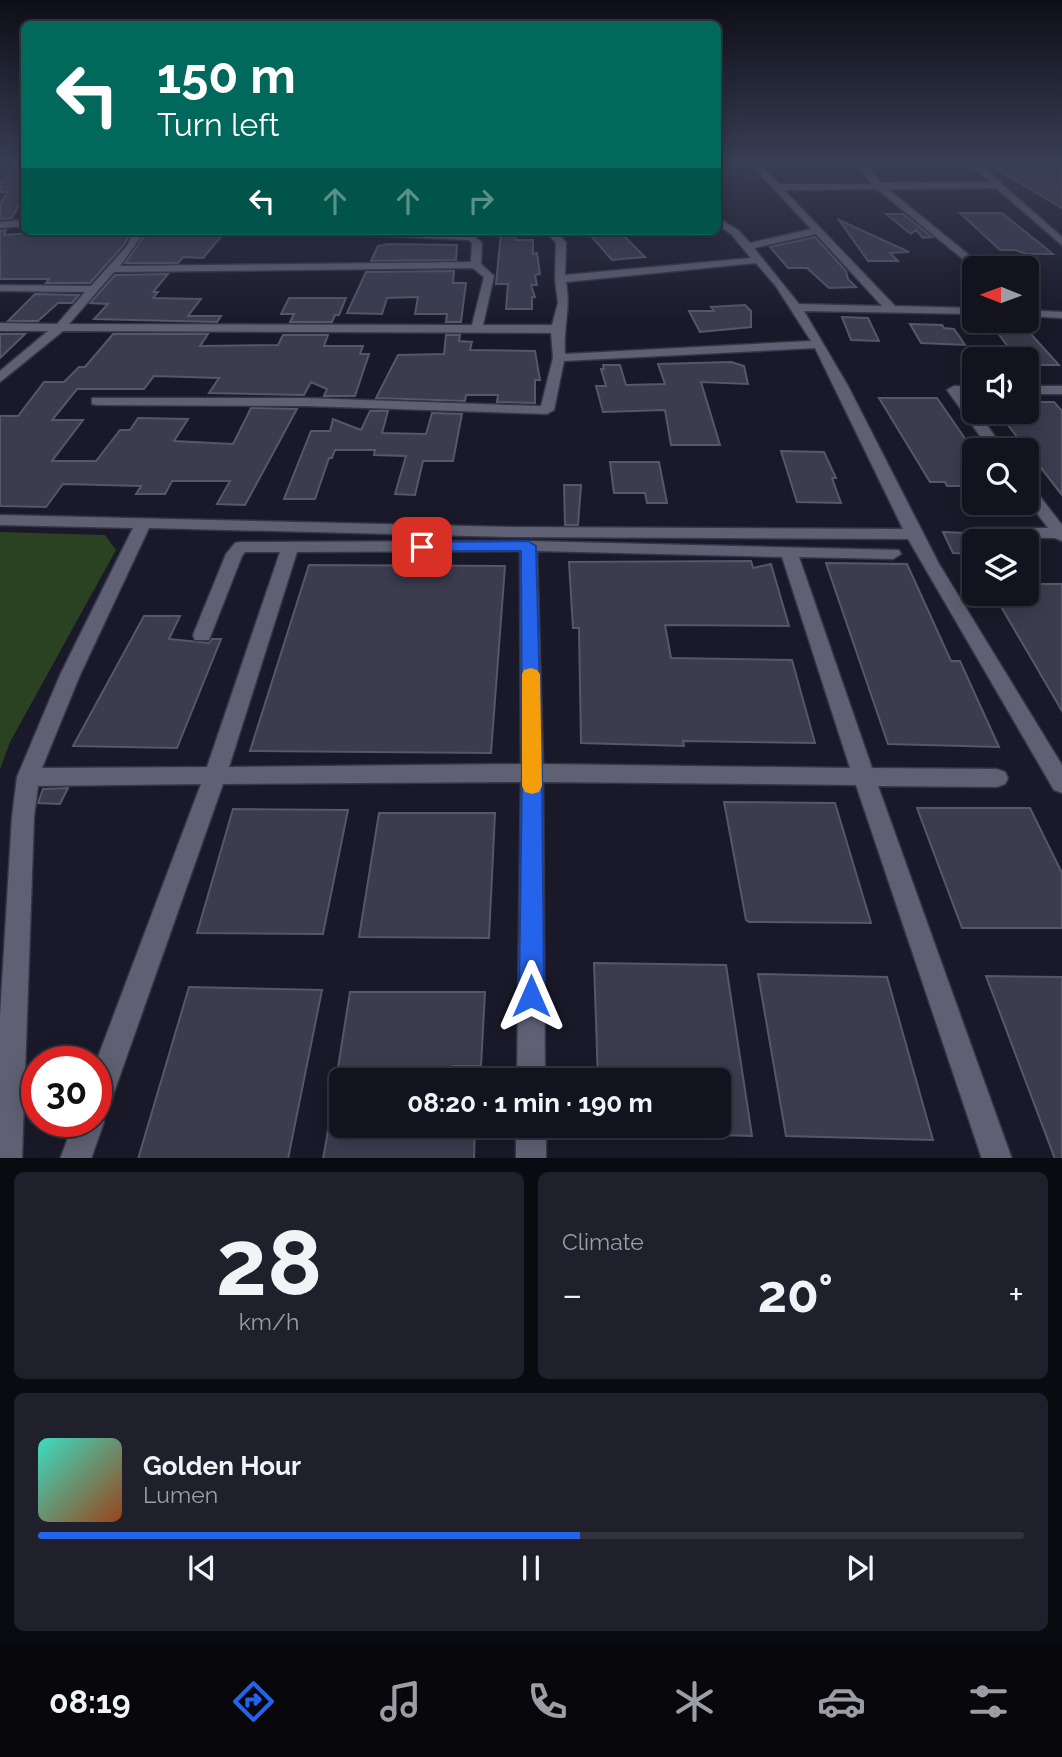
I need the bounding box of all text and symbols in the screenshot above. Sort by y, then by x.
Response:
text: 150 m [157,47,296,104]
icon: left [42,49,133,140]
text: Turn left [157,106,279,143]
icon: left [243,182,281,220]
icon: ahead [316,182,354,220]
icon: ahead [389,182,427,220]
icon: right [462,182,500,220]
north arrow [962,256,1040,332]
map controls [962,256,1039,606]
button: sound [962,347,1039,424]
button: search [962,438,1039,515]
pin [392,517,452,577]
icon: arrive [403,528,441,566]
button: layers [962,529,1039,606]
position arrow [494,959,568,1033]
speed limit sign: 30 [21,1046,112,1137]
text: 08:20 · 1 min · 190 m [407,1088,653,1118]
text: 28 [216,1209,322,1316]
text: Climate [562,1228,644,1255]
text: 20° [758,1263,833,1324]
text: − [562,1272,582,1317]
text: + [1008,1272,1024,1317]
text: km/h [239,1308,299,1335]
text: Golden Hour [143,1451,301,1481]
text: Lumen [143,1481,218,1508]
icon: previous [183,1549,221,1587]
icon: pause [512,1549,550,1587]
icon: next [841,1549,879,1587]
icon: directions [229,1677,278,1726]
icon: music [376,1677,425,1726]
icon: phone [523,1677,572,1726]
icon: climate [670,1677,719,1726]
icon: car [817,1677,866,1726]
icon: filters [964,1677,1013,1726]
text: 08:19 [49,1683,131,1720]

